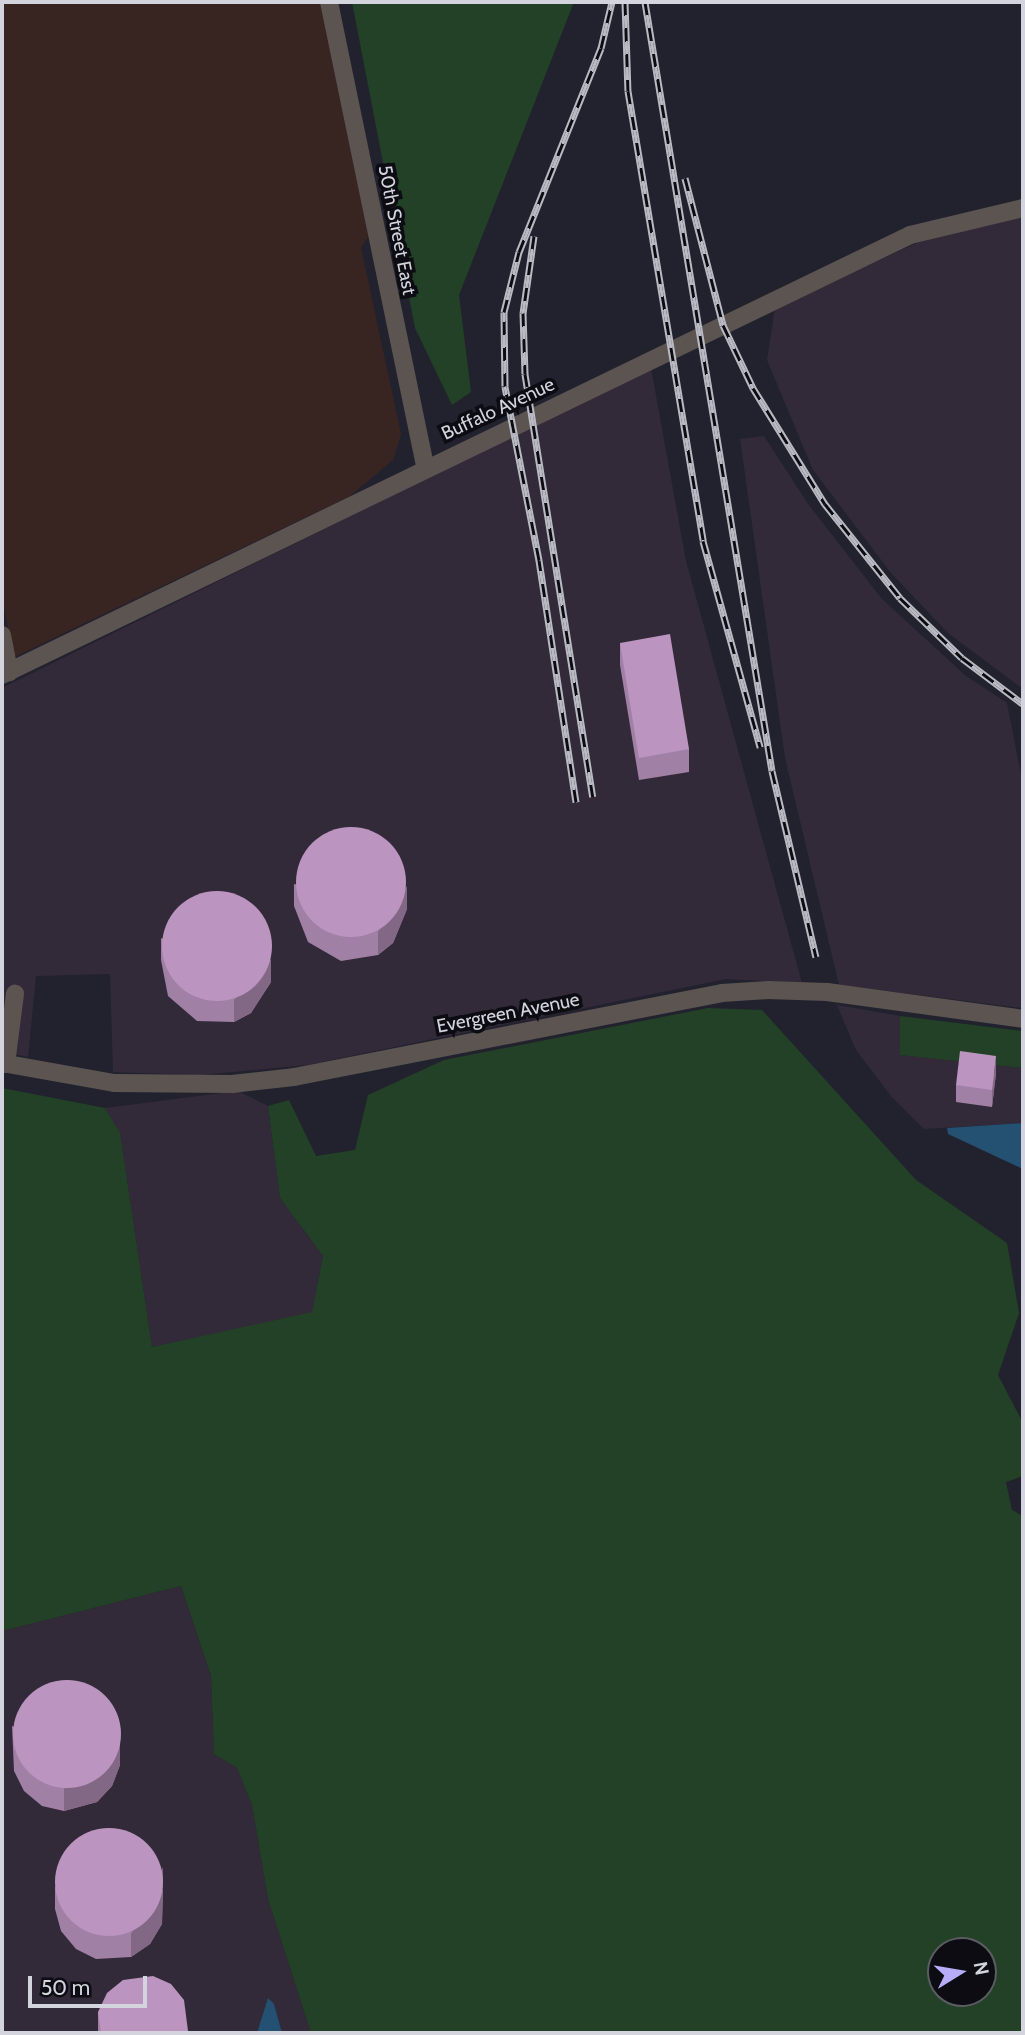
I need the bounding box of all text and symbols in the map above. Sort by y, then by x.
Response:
street label: 50th Street East [373,163,421,297]
street label: Buffalo Avenue [438,373,558,445]
street label: Evergreen Avenue [435,988,581,1038]
north arrow [927,1937,997,2007]
text: N [969,1959,994,1977]
scale bar [32,1962,150,2006]
text: 50 m [41,1975,90,2000]

